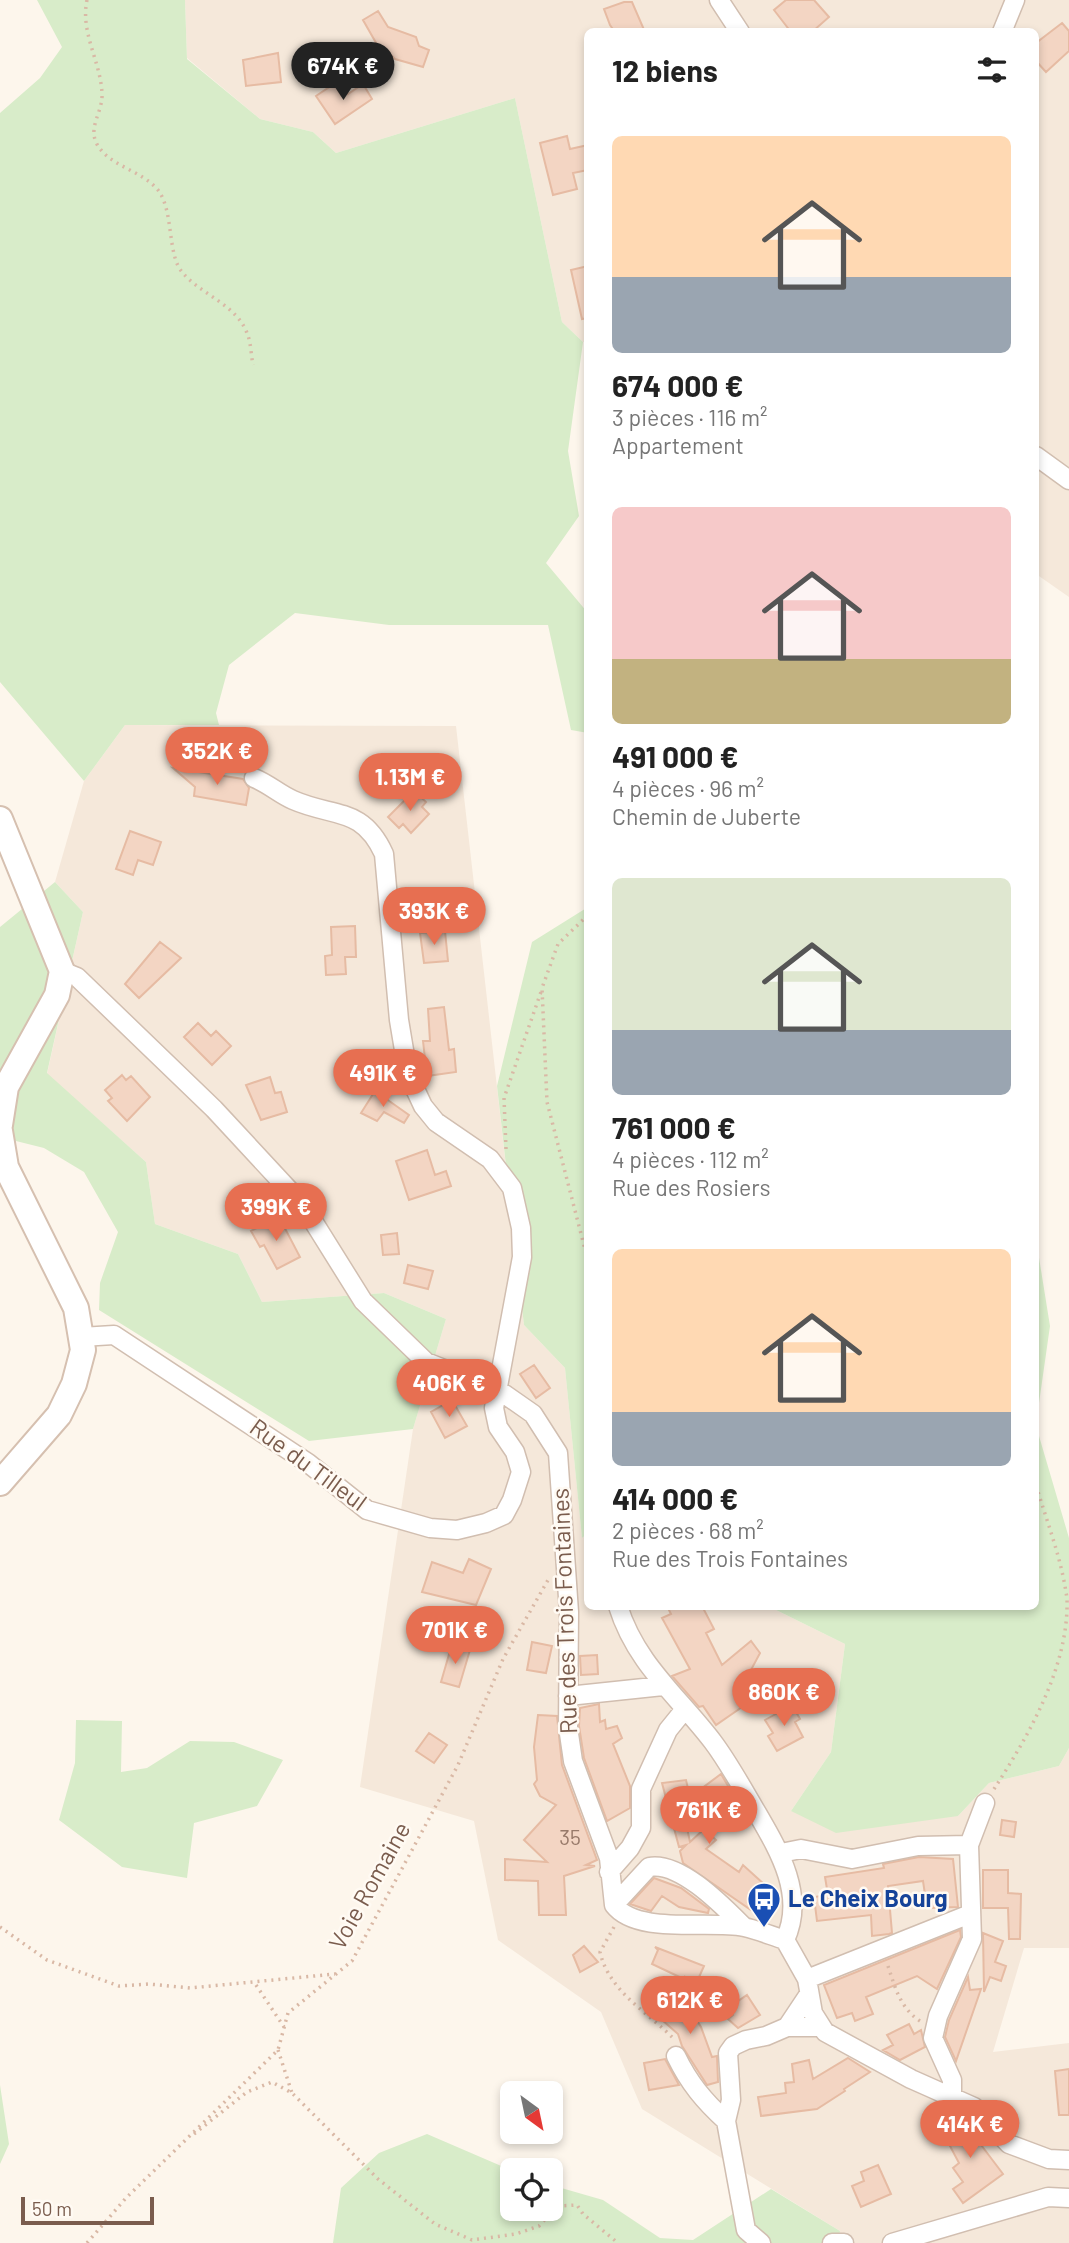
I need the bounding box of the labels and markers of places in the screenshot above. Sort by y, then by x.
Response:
pin: 674K € [286,42,400,102]
pin: 352K € [160,728,274,787]
pin: 1.13M € [345,754,475,813]
pin: 393K € [377,888,491,947]
pin: 491K € [326,1050,440,1109]
pin: 399K € [219,1184,333,1243]
pin: 406K € [392,1360,506,1419]
pin: 701K € [398,1606,512,1666]
pin: 860K € [727,1668,841,1728]
pin: 761K € [652,1786,766,1846]
bus stop icon: Le Cheix Bourg [745,1880,783,1929]
place label: Le Cheix Bourg [788,1883,948,1912]
pin: 612K € [633,1976,747,2036]
pin: 414K € [913,2100,1027,2160]

